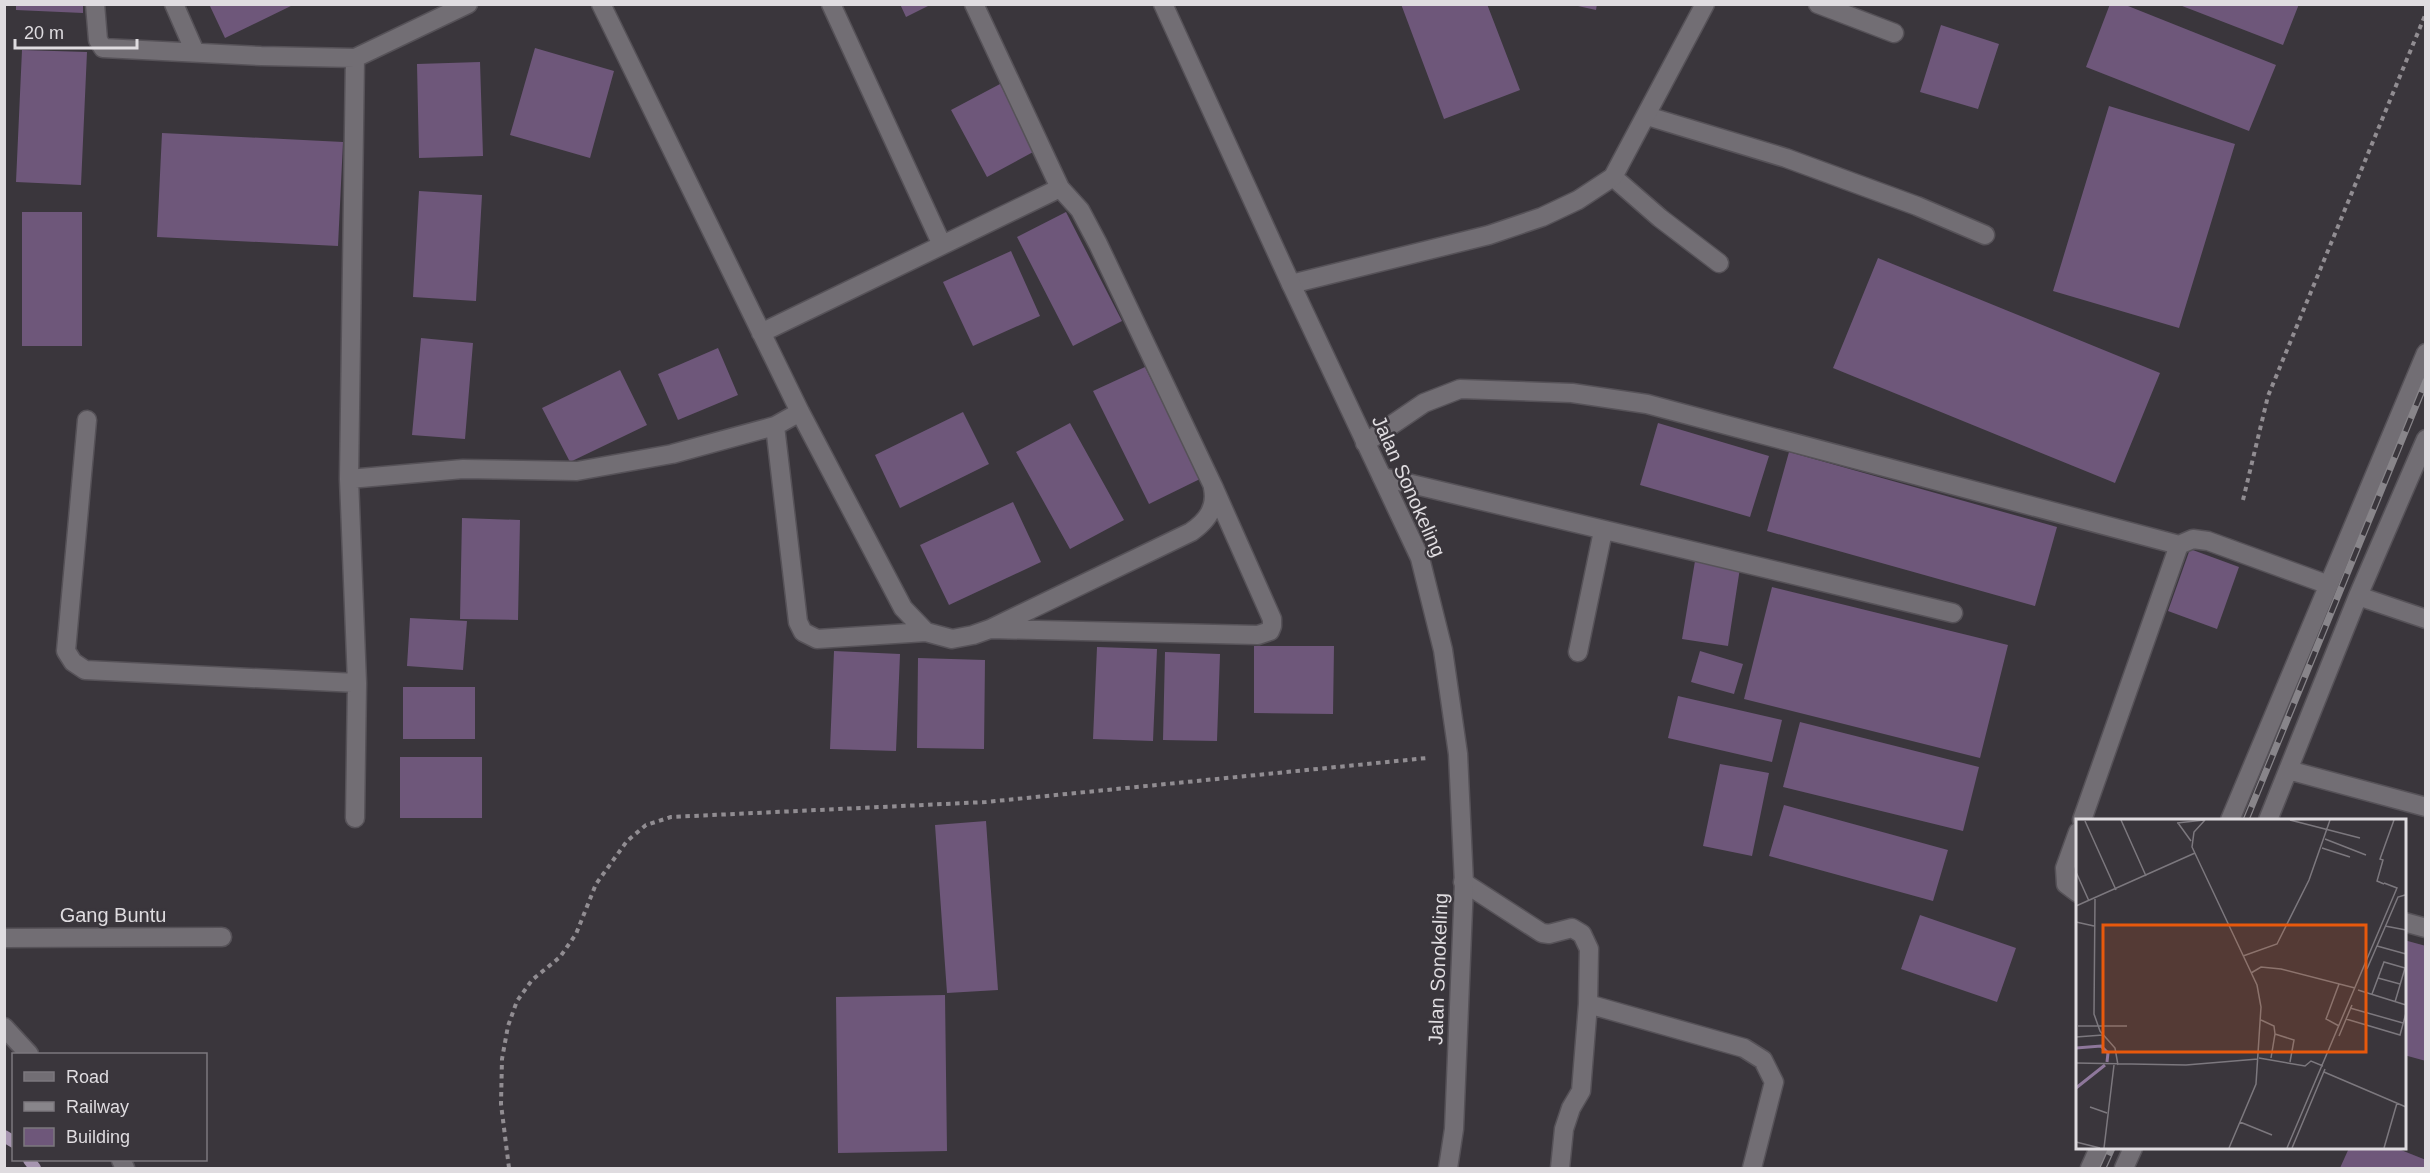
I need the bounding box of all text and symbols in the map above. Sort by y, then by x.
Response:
scale bar [15,12,136,50]
text: 20 m [24,23,64,43]
street label: Jalan Sonokeling [1368,412,1450,560]
inset map [2076,819,2406,1149]
street label: Jalan Sonokeling [1424,892,1452,1046]
street label: Gang Buntu [60,904,166,926]
legend [12,1053,207,1161]
text: Road [66,1067,109,1087]
text: Railway [66,1097,129,1117]
text: Building [66,1127,130,1147]

